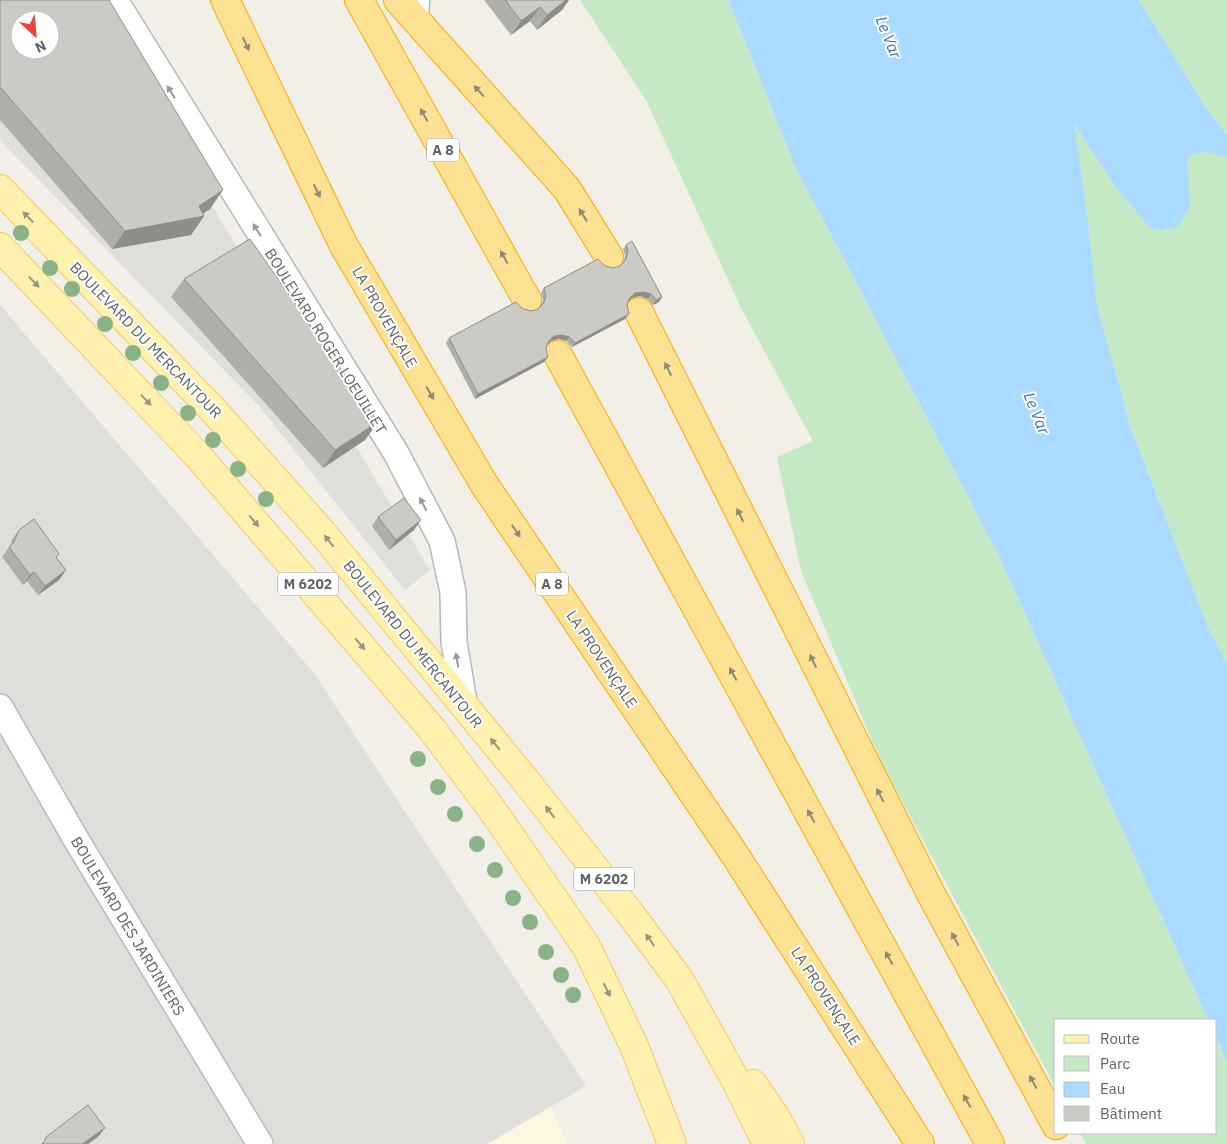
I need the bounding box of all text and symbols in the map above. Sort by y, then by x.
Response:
north arrow [10,10,60,60]
water label: Le Var [872,13,907,62]
text: N [32,36,49,57]
one-way arrow [242,37,250,51]
one-way arrow [167,85,176,98]
one-way arrow [473,86,485,98]
one-way arrow [420,108,428,123]
road number: A 8 [427,138,459,162]
one-way arrow [313,183,321,198]
one-way arrow [579,209,588,222]
one-way arrow [22,211,34,223]
one-way arrow [252,223,262,237]
street label: BOULEVARD ROGER LOEUILLET [261,245,391,438]
one-way arrow [499,250,508,264]
street label: BOULEVARD DU MERCANTOUR [66,258,226,422]
street label: LA PROVENÇALE [348,263,422,371]
one-way arrow [28,276,40,288]
one-way arrow [664,362,672,377]
one-way arrow [425,387,434,400]
water label: Le Var [1020,389,1055,438]
one-way arrow [140,394,152,406]
one-way arrow [418,497,427,510]
one-way arrow [736,508,744,522]
one-way arrow [249,514,260,527]
one-way arrow [511,525,521,538]
one-way arrow [323,535,334,548]
street label: BOULEVARD DU MERCANTOUR [339,556,487,732]
road number: M 6202 [278,572,338,596]
road number: A 8 [536,572,568,596]
street label: LA PROVENÇALE [562,607,642,711]
one-way arrow [354,638,365,650]
one-way arrow [453,652,461,668]
one-way arrow [808,653,817,668]
one-way arrow [728,667,737,680]
one-way arrow [489,737,500,750]
one-way arrow [876,787,884,802]
one-way arrow [545,805,555,819]
one-way arrow [807,809,815,823]
street label: BOULEVARD DES JARDINIERS [67,833,189,1019]
road number: M 6202 [574,868,634,891]
one-way arrow [951,931,959,946]
one-way arrow [645,933,655,947]
street label: LA PROVENÇALE [787,943,865,1049]
one-way arrow [885,951,893,966]
one-way arrow [603,983,611,997]
legend [1054,1019,1217,1134]
text: Route [1100,1029,1140,1048]
text: Parc [1100,1054,1130,1073]
one-way arrow [1028,1075,1037,1088]
text: Eau [1100,1079,1125,1098]
one-way arrow [963,1094,971,1109]
text: Bâtiment [1100,1104,1162,1123]

